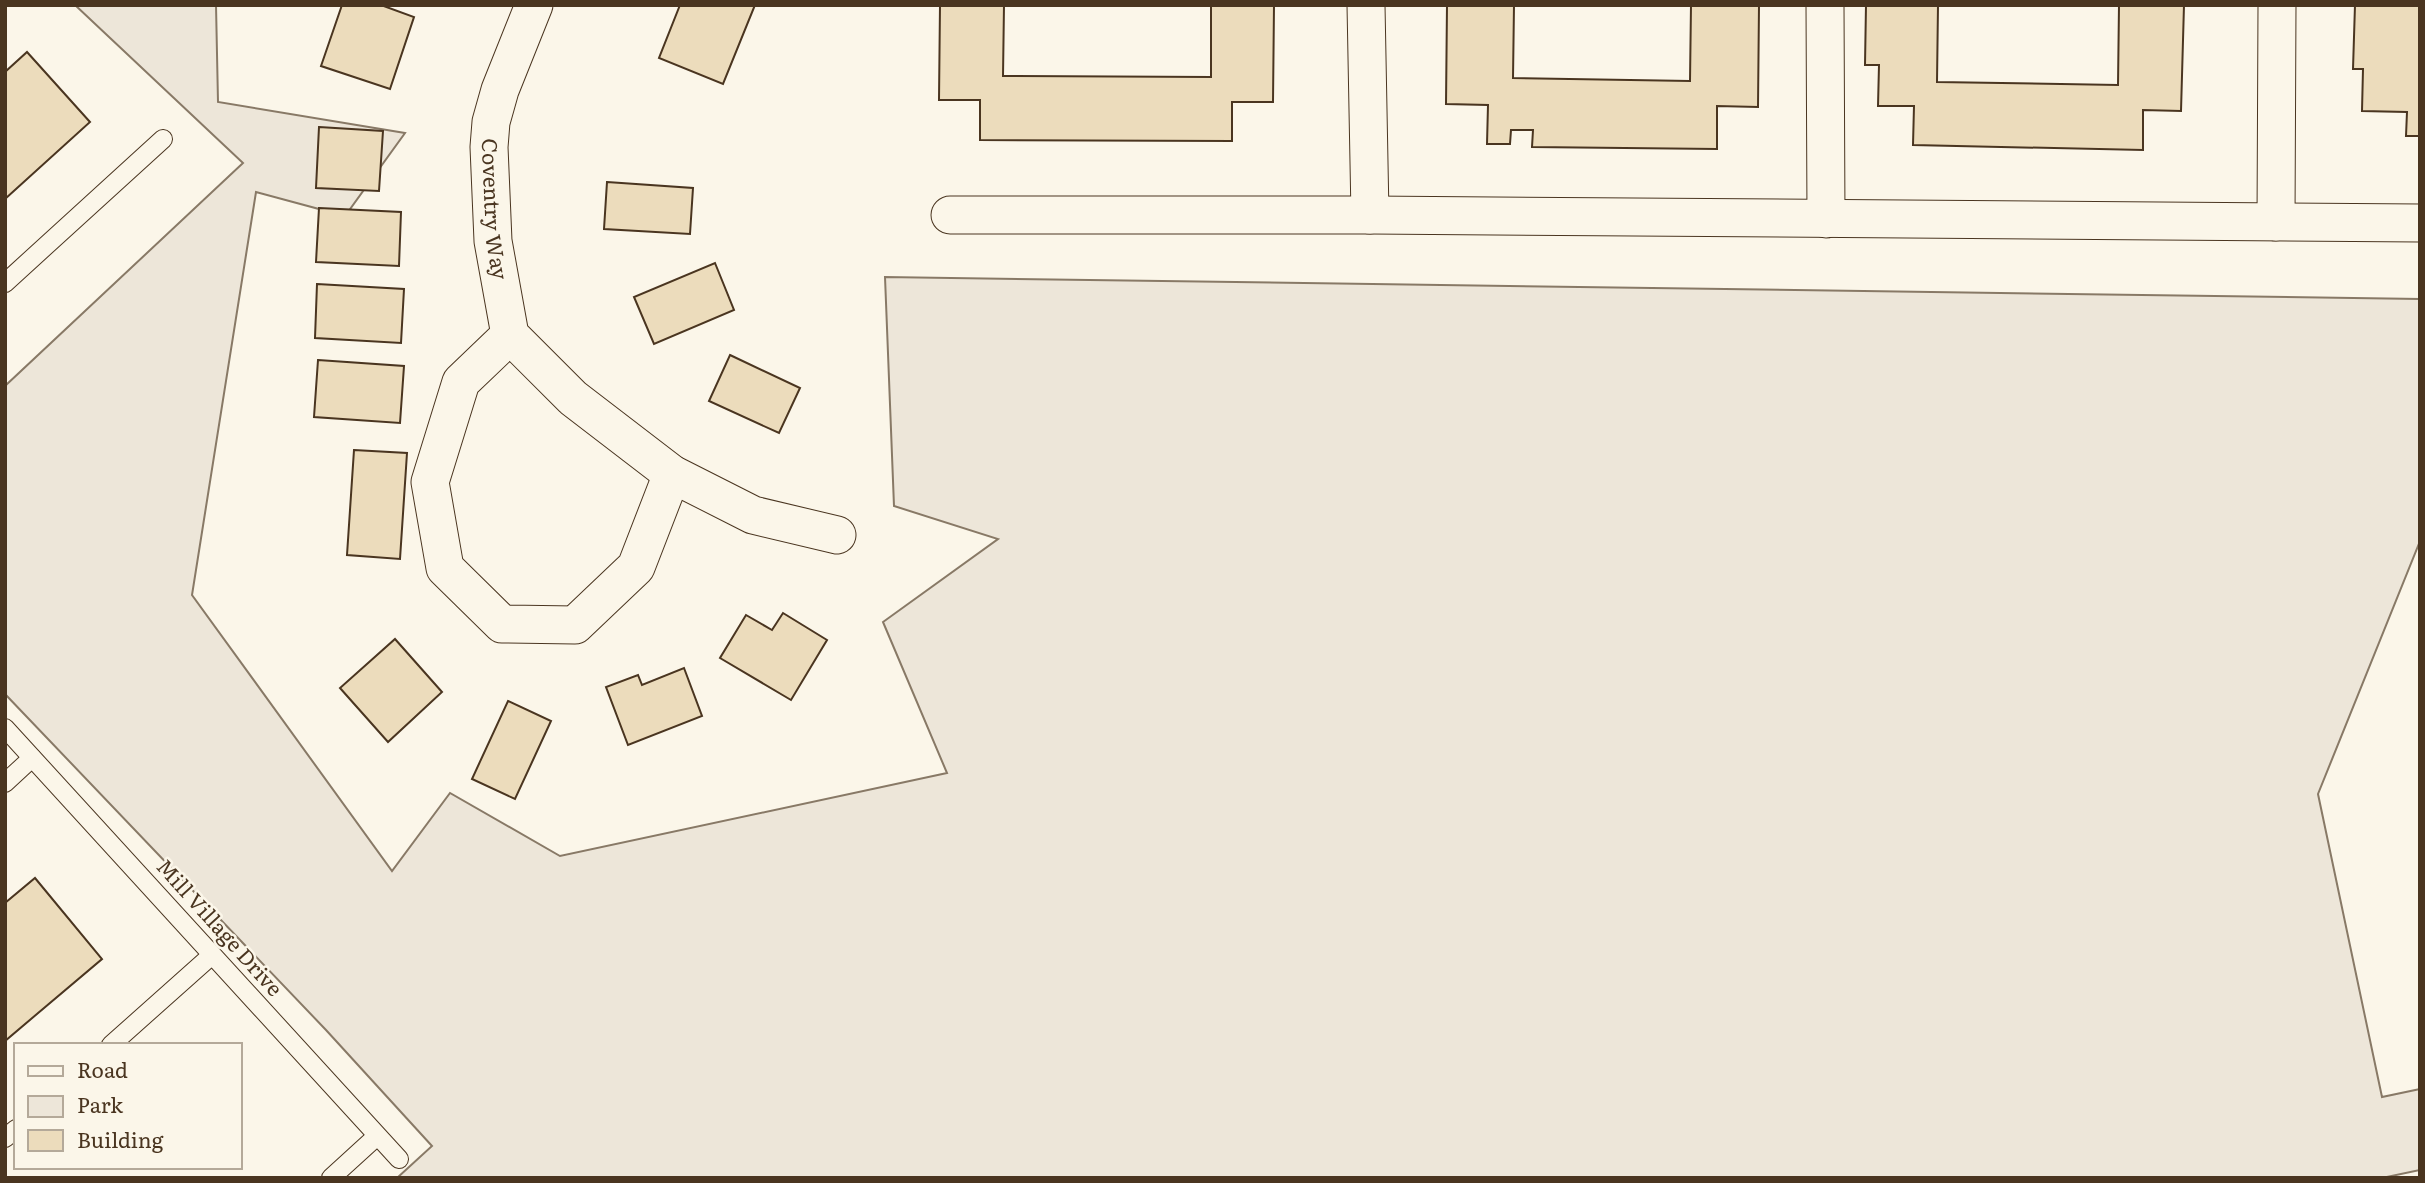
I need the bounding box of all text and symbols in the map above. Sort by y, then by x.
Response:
street label: Coventry Way [476,137,518,283]
street label: Mill Village Drive [151,851,291,1002]
legend [14,1043,242,1169]
text: Road [77,1053,128,1084]
text: Park [77,1088,123,1119]
text: Building [77,1123,164,1154]

